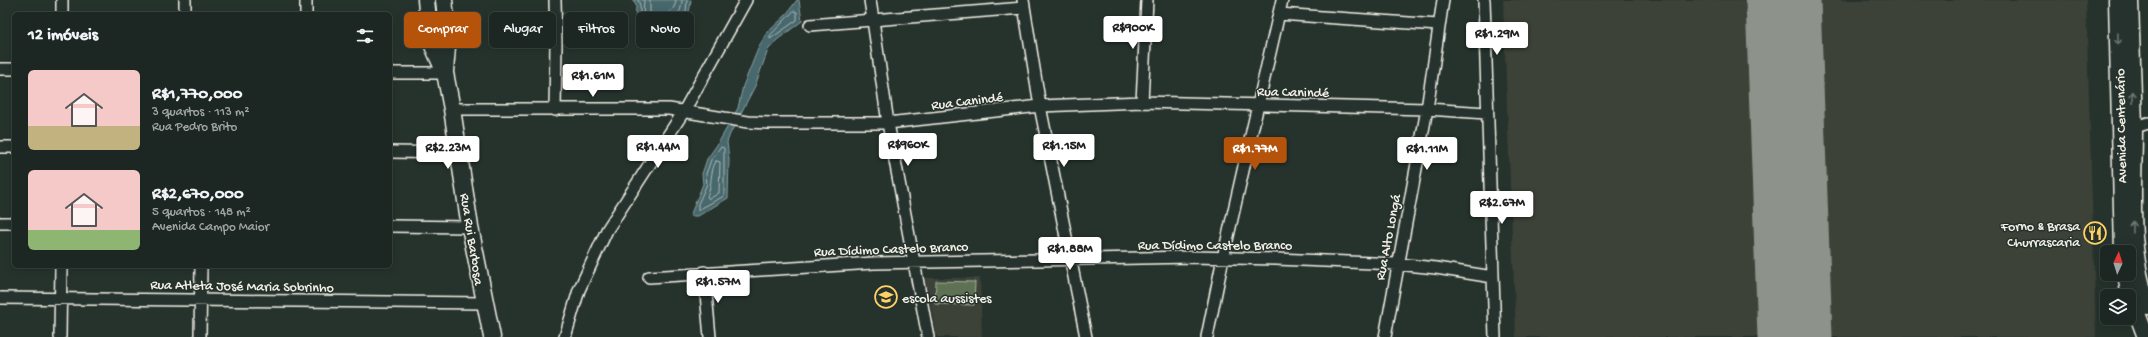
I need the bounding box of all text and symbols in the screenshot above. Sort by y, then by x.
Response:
chip: Comprar [404,12,481,48]
chip: Alugar [489,12,556,48]
chip: Filtros [564,12,628,48]
chip: Novo [636,12,694,48]
pin: R$900K [1100,16,1166,50]
text: R$900K [1112,21,1154,36]
pin: R$1.29M [1460,22,1534,56]
icon: filters [354,25,376,47]
text: 12 imóveis [28,26,98,46]
text: R$1.29M [1475,27,1519,42]
one-way arrow [2114,32,2122,45]
pin: R$1.61M [556,64,630,98]
street label: Avenida Centenário [2113,68,2132,183]
text: R$1.61M [572,69,614,84]
street label: Rua Canindé [1257,84,1330,103]
text: R$1,770,000 [152,85,242,105]
icon: home [60,86,108,134]
street label: Rua Canindé [930,90,1005,115]
one-way arrow [2129,91,2137,104]
text: 3 quartos · 113 m² [152,105,249,120]
text: Rua Pedro Brito [152,120,237,135]
pin: R$960K [875,133,941,167]
pin: R$1.15M [1027,134,1101,168]
pin: R$1.44M [621,135,695,169]
pin: R$2.23M [411,136,485,170]
pin: R$1.77M [1218,137,1292,171]
pin: R$1.11M [1390,137,1464,171]
text: R$960K [888,138,928,153]
text: R$1.15M [1042,139,1086,154]
text: R$1.44M [636,140,680,155]
text: R$2.23M [425,141,471,156]
text: R$1.77M [1233,142,1277,157]
text: R$1.11M [1406,142,1448,157]
text: R$2,670,000 [152,185,244,205]
icon: home [60,186,108,234]
pin: R$2.67M [1465,191,1539,225]
street label: Rua Rui Barbosa [455,192,486,288]
street label: Rua Alto Longá [1373,192,1406,282]
text: R$2.67M [1479,196,1525,211]
text: 5 quartos · 148 m² [152,205,251,220]
place label: Forno & Brasa Churrascaria [2000,219,2081,252]
text: Avenida Campo Maior [152,220,269,235]
restaurant icon: Forno & Brasa Churrascaria [2082,220,2108,246]
one-way arrow [2129,221,2137,234]
pin: R$1.88M [1033,237,1107,271]
street label: Rua Dídimo Castelo Branco [1138,238,1292,255]
street label: Rua Dídimo Castelo Branco [814,239,969,262]
text: R$1.88M [1047,242,1093,257]
north arrow [2100,245,2136,281]
map controls [2100,245,2136,325]
pin: R$1.57M [681,270,755,304]
text: R$1.57M [696,275,740,290]
street label: Rua Atleta José Maria Sobrinho [150,277,334,298]
school or university icon: escola aussistes [873,284,899,310]
button: layers [2100,289,2136,325]
place label: escola aussistes [902,291,992,308]

